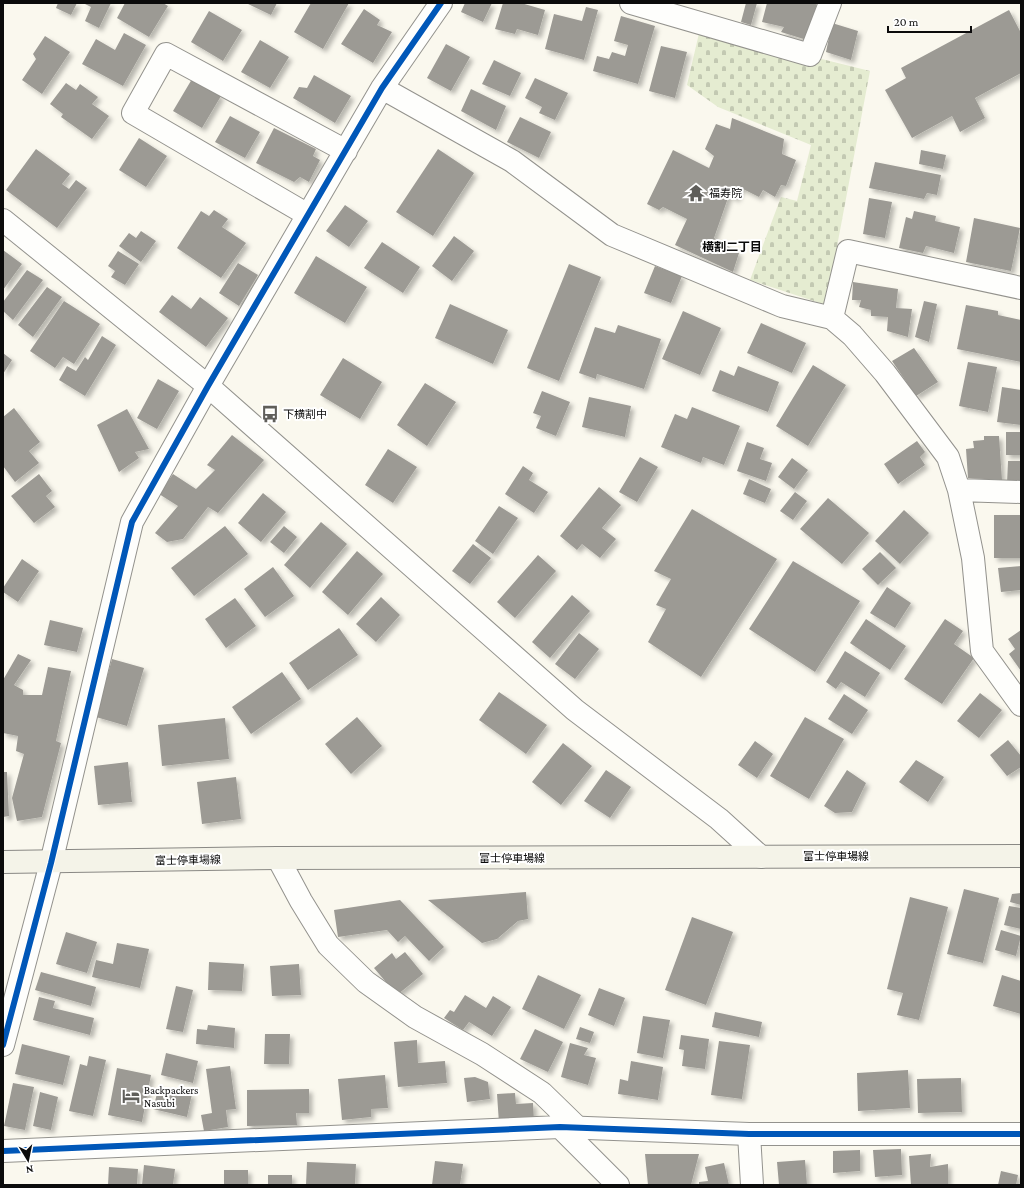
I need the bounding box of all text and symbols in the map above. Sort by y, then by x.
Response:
scale bar [888,8,971,34]
text: 20 m [894,15,919,29]
temple icon: 福寿院 [686,183,706,203]
place label: 福寿院 [709,187,742,199]
district label: 横割二丁目 [702,240,762,254]
bus stop icon: 下横割中 [260,404,280,424]
place label: 下横割中 [283,408,327,420]
street label: 富士停車場線 [803,850,869,862]
street label: 富士停車場線 [479,852,545,864]
street label: 富士停車場線 [155,853,221,867]
place label: Backpackers Nasubi [144,1084,198,1109]
hotel icon: Backpackers Nasubi [121,1086,141,1106]
north arrow [8,1140,48,1180]
text: N [25,1163,34,1176]

